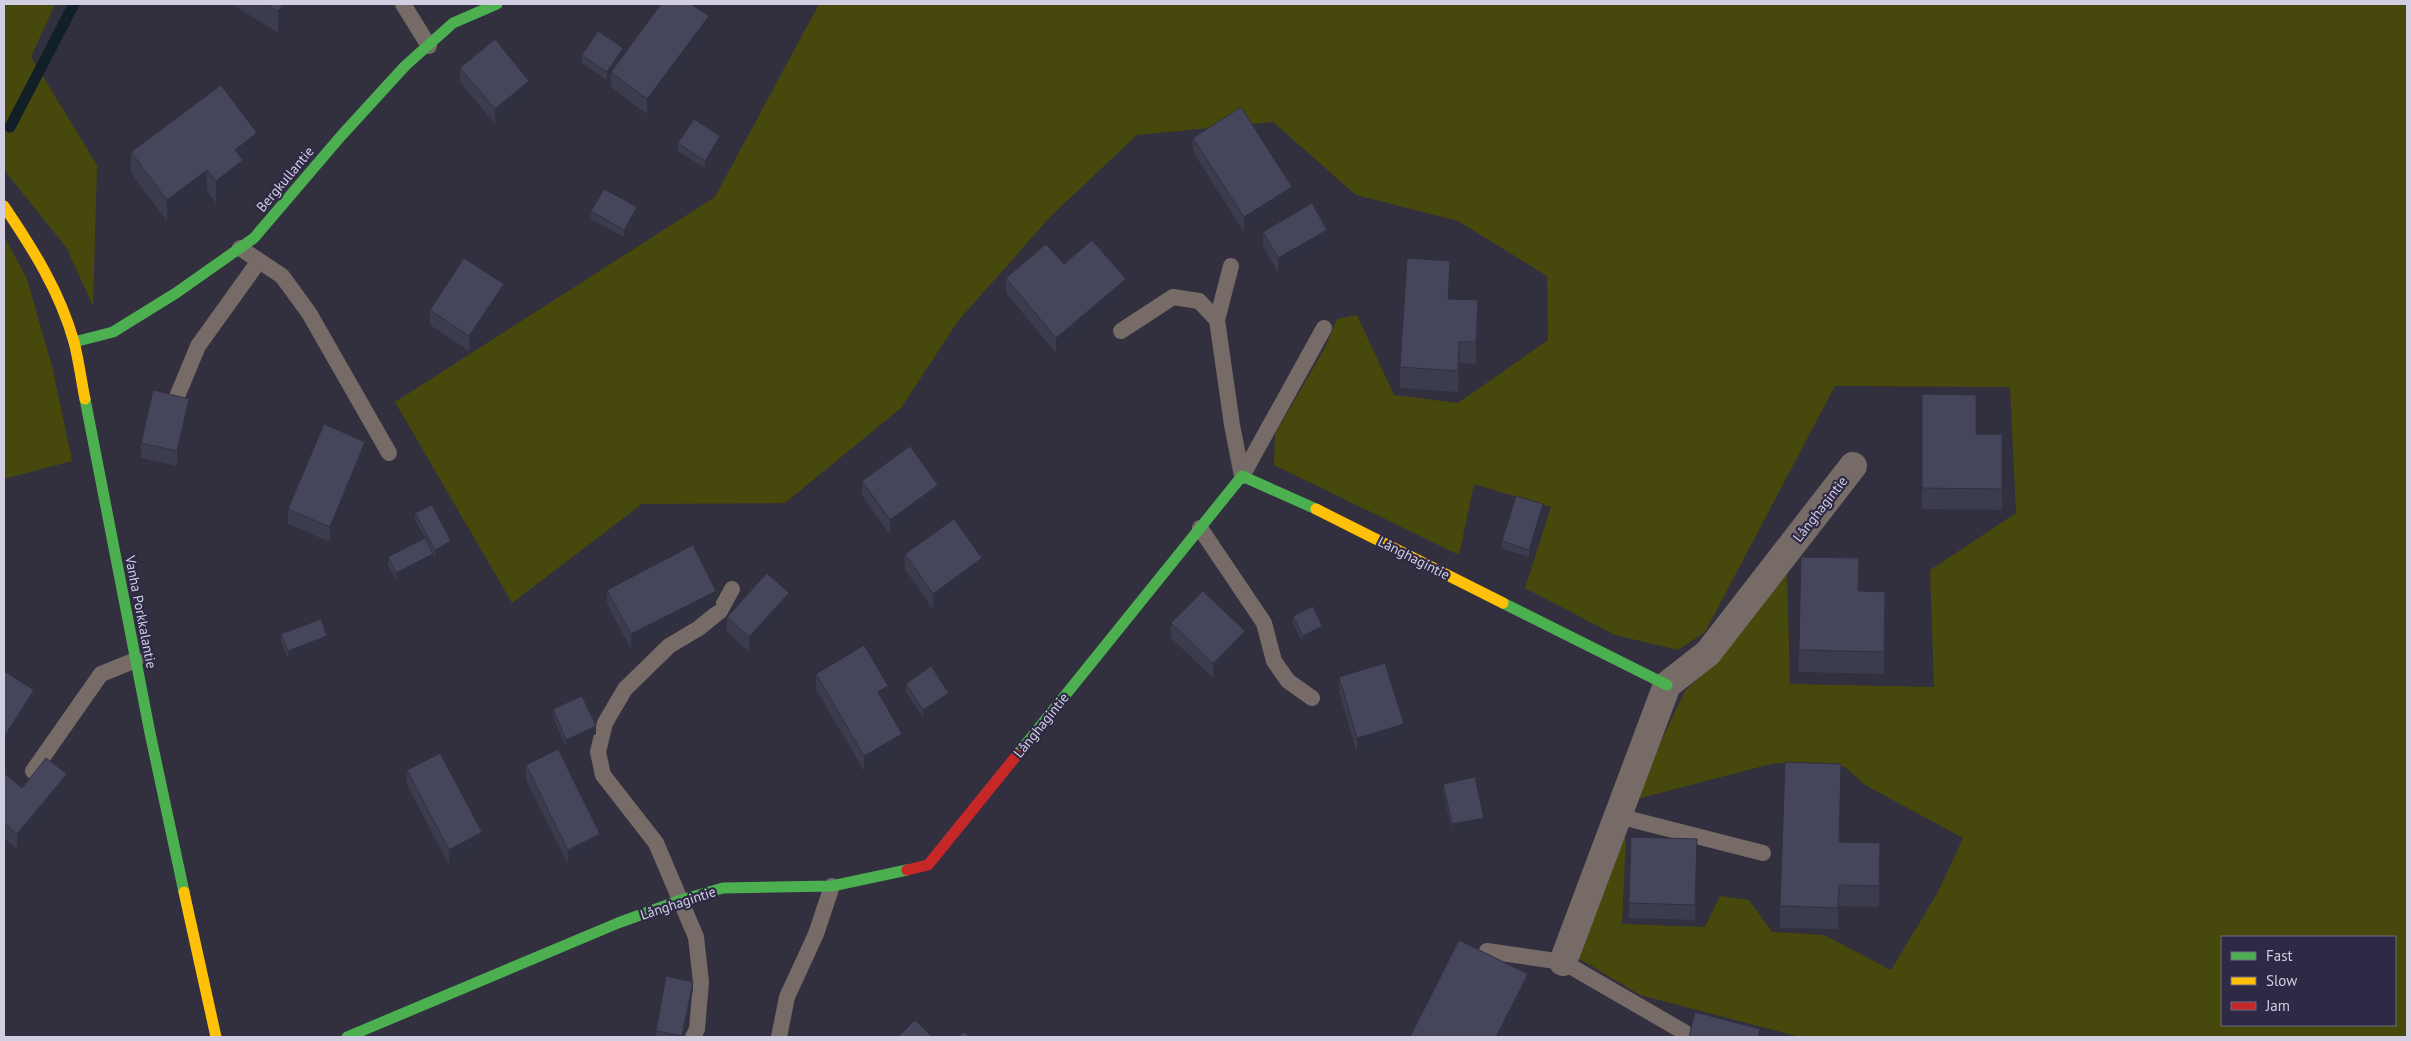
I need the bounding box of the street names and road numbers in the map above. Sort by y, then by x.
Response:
street label: Bergkullantie [252,142,318,216]
street label: Långhagintie [1789,473,1851,545]
street label: Långhagintie [1375,532,1453,584]
street label: Vanha Porkkalantie [121,553,161,670]
street label: Långhagintie [1009,689,1073,761]
street label: Långhagintie [638,882,718,924]

